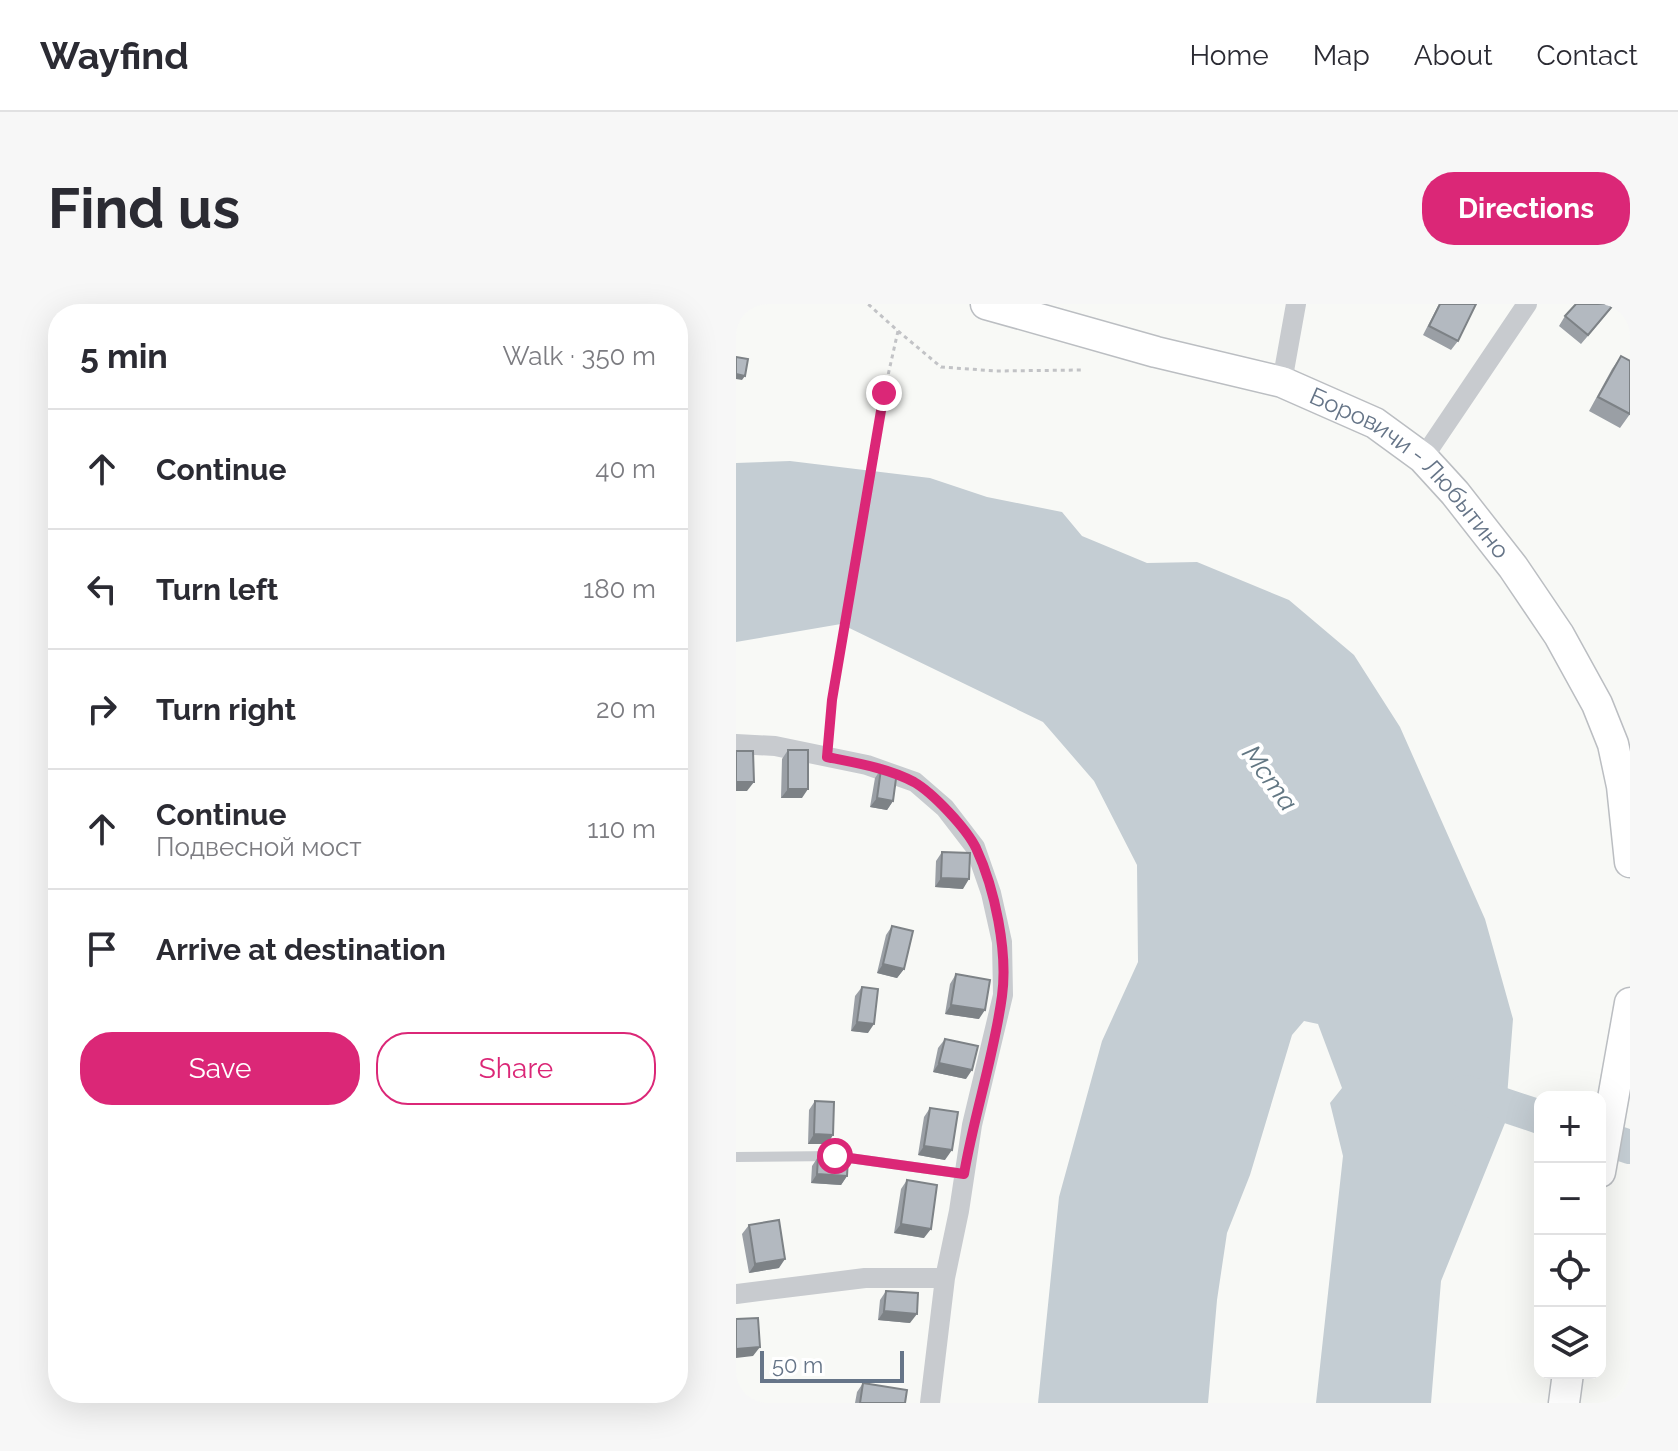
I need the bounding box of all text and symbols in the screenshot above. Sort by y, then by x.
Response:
text: Wayfind [40,33,189,78]
text: Home [1189,39,1269,72]
text: Map [1313,39,1370,72]
text: About [1414,39,1493,72]
text: Contact [1537,39,1638,72]
button: Directions [1422,172,1630,245]
text: Find us [48,175,240,241]
text: 5 min [80,336,168,376]
text: Walk · 350 m [502,341,656,371]
route end [866,375,902,411]
street label: Боровичи - Любытино [1305,381,1516,564]
icon: ahead [80,447,124,491]
text: Continue [156,452,287,487]
text: 40 m [595,454,656,484]
icon: left [80,567,124,611]
text: Turn left [156,572,278,607]
text: 180 m [583,574,656,604]
icon: right [80,687,124,731]
text: Turn right [156,692,296,727]
text: 20 m [596,694,656,724]
water label: Мста [1236,739,1304,817]
text: Continue [156,797,287,832]
icon: ahead [80,807,124,851]
text: 110 m [587,814,656,844]
text: Подвесной мост [156,832,362,862]
icon: arrive [80,927,124,971]
text: Arrive at destination [156,932,446,967]
button: Save [80,1032,360,1105]
button: Share [376,1032,656,1105]
map controls [1534,1091,1606,1379]
button: + [1534,1091,1606,1163]
route start [817,1138,853,1174]
button: − [1534,1163,1606,1235]
button: locate [1534,1235,1606,1307]
button: layers [1534,1307,1606,1379]
scale bar [760,1347,904,1383]
text: 50 m [772,1352,823,1378]

